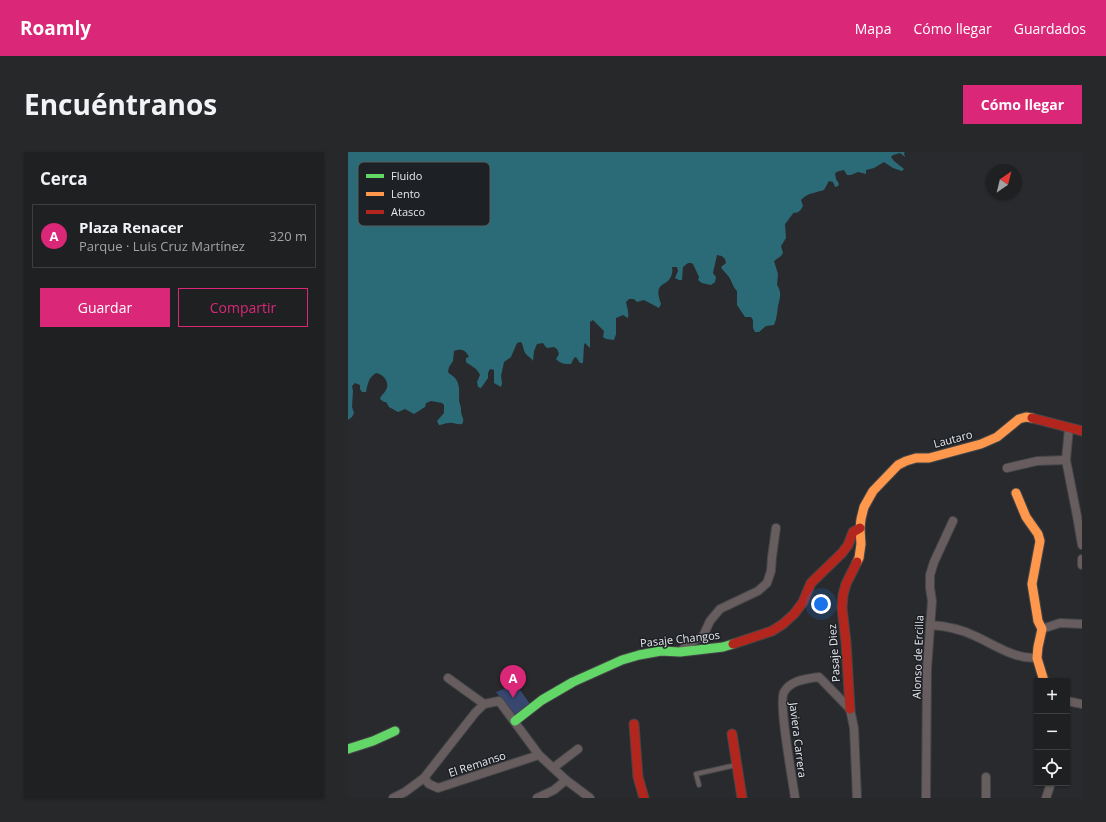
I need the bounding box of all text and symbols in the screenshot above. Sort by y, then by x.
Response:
text: Roamly [20,15,91,41]
text: Mapa [855,19,891,38]
text: Cómo llegar [913,19,992,38]
text: Guardados [1014,19,1086,38]
text: Encuéntranos [24,85,217,123]
button: Cómo llegar [963,85,1082,124]
legend [358,162,490,226]
north arrow [986,164,1022,200]
text: Cerca [40,167,88,190]
text: Fluido [391,168,423,183]
text: Lento [391,186,421,201]
text: Atasco [391,204,426,219]
text: Plaza Renacer [79,217,183,237]
text: A [50,227,58,245]
text: 320 m [269,227,307,245]
text: Parque · Luis Cruz Martínez [79,237,245,255]
button: Guardar [40,288,170,327]
button: Compartir [178,288,308,327]
street label: Lautaro [932,426,974,451]
your location [811,594,831,614]
street label: Alonso de Ercilla [909,615,926,699]
street label: Pasaje Diez [824,624,843,682]
street label: Pasaje Changos [639,627,721,650]
pin: A [500,665,526,698]
map controls [1034,678,1070,786]
button: + [1034,678,1070,714]
street label: Javiera Carrera [786,700,811,778]
button: − [1034,714,1070,750]
street label: El Remanso [446,747,508,780]
button: locate [1034,750,1070,786]

